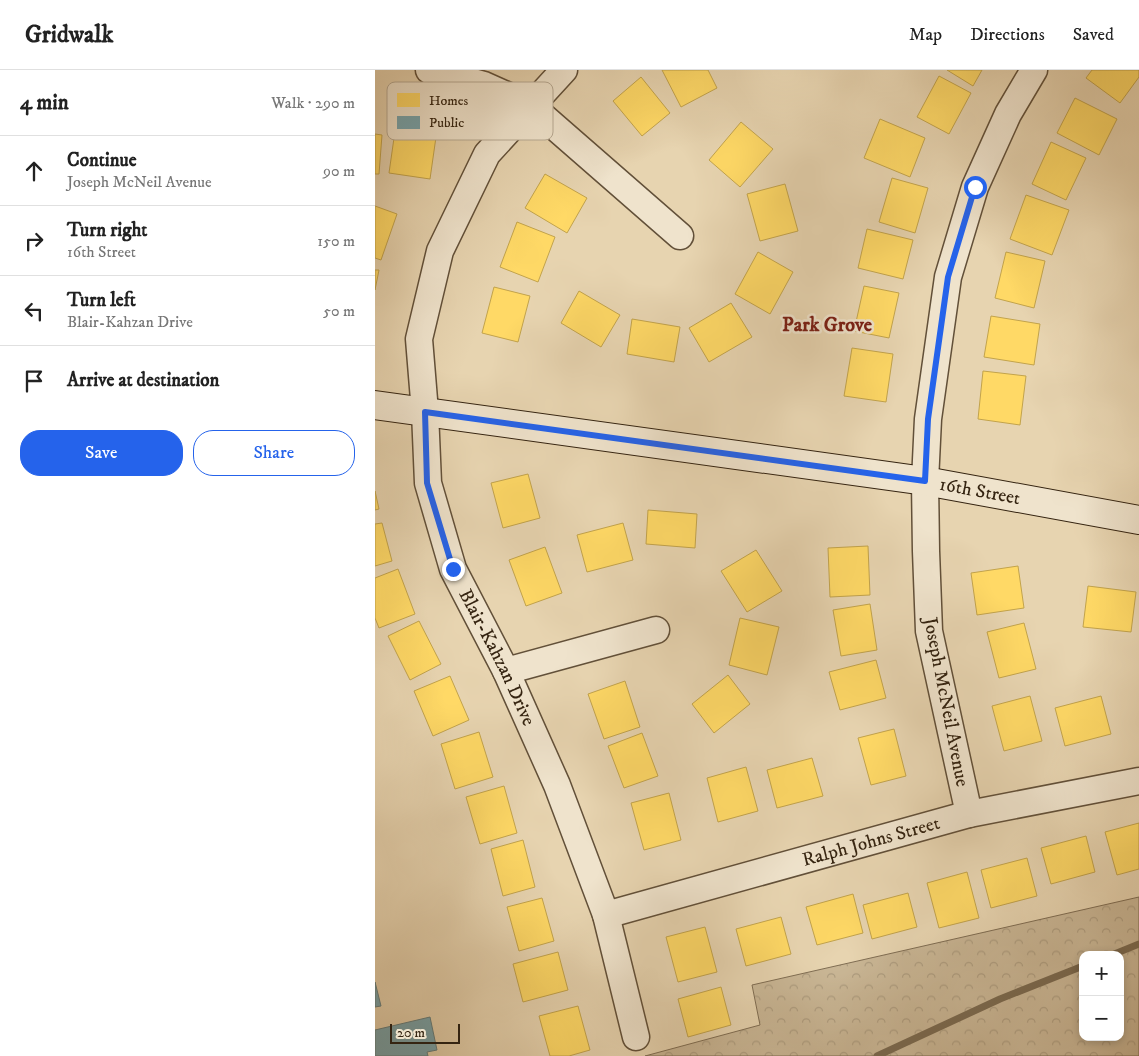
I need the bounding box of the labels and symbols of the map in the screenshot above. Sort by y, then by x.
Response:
legend [387,82,553,140]
text: Homes [429,92,469,110]
text: Public [429,114,464,132]
route start [964,176,987,199]
district label: Park Grove [782,313,873,338]
street label: 16th Street [938,472,1022,510]
route end [442,558,465,581]
street label: Blair-Kahzan Drive [454,585,541,729]
street label: Joseph McNeil Avenue [918,614,974,789]
street label: Ralph Johns Street [800,811,942,871]
scale bar [390,1021,460,1044]

